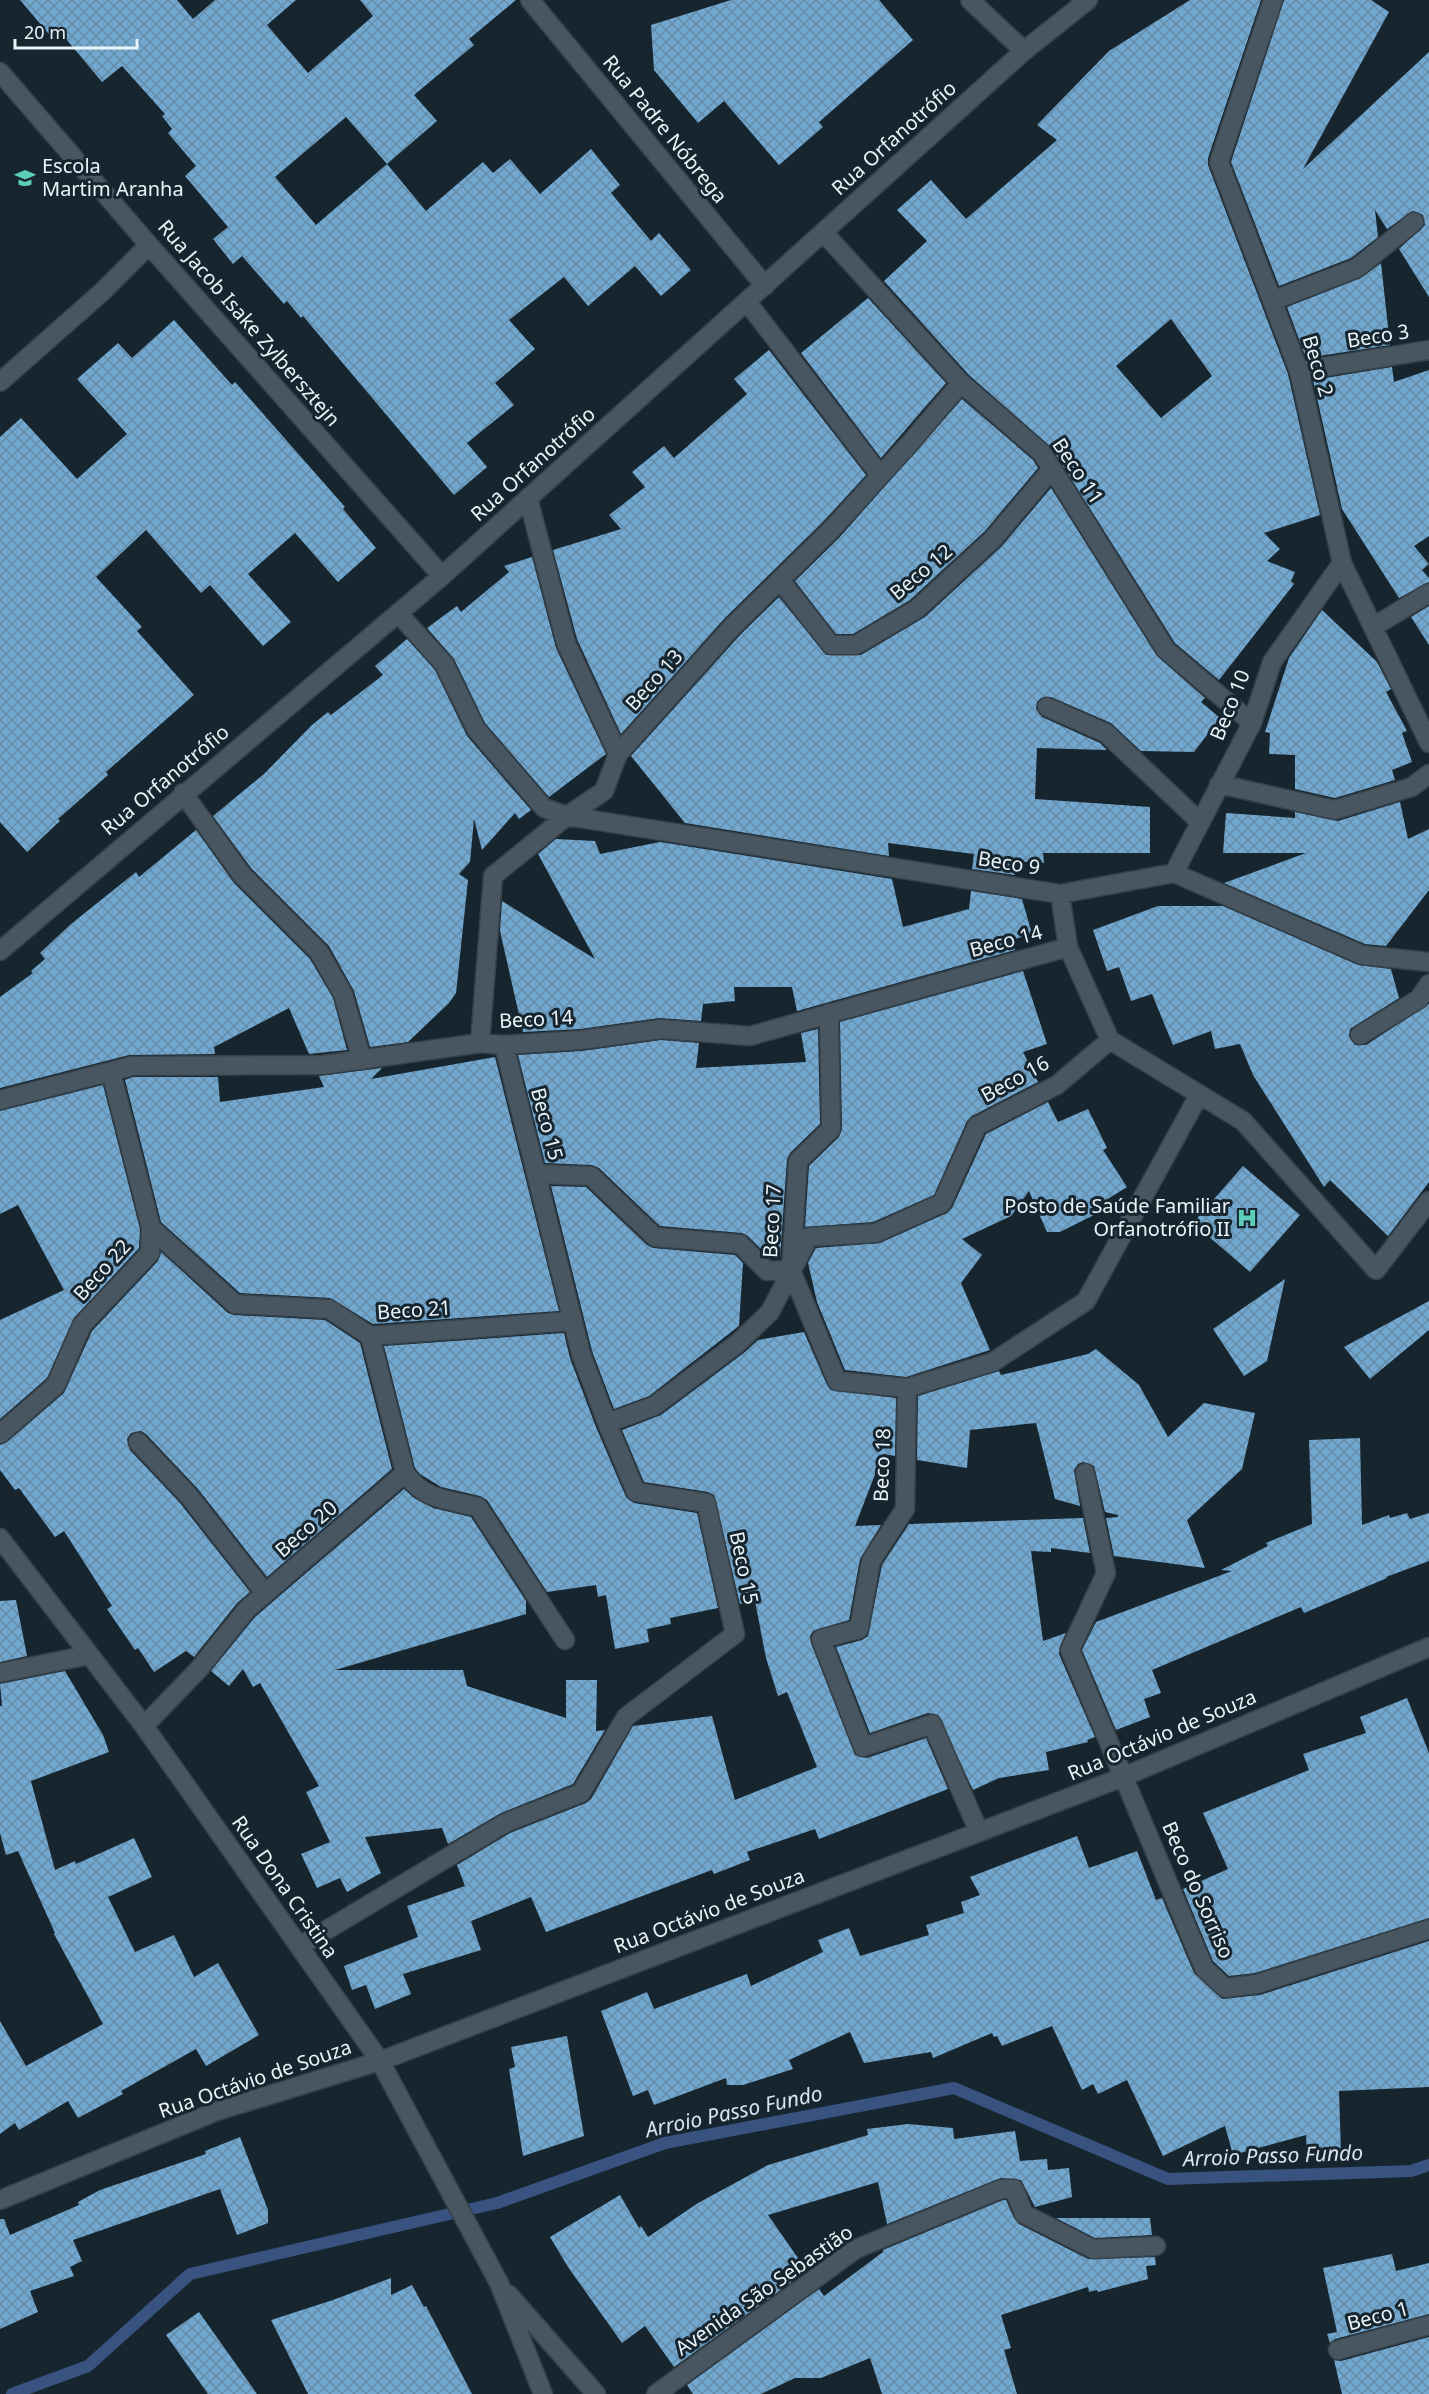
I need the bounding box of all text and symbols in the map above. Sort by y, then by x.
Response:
scale bar [15,12,136,50]
text: 20 m [24,20,66,44]
street label: Rua Padre Nóbrega [597,49,734,208]
street label: Rua Orfanotrófio [826,74,962,201]
place label: Escola Martim Aranha [42,152,184,202]
school or university icon: Escola Martim Aranha [13,166,37,190]
street label: Rua Jacob Isake Zylbersztejn [152,214,347,432]
street label: Beco 3 [1345,317,1411,354]
street label: Beco 2 [1296,332,1341,400]
street label: Rua Orfanotrófio [465,400,601,527]
street label: Beco 11 [1047,432,1110,509]
street label: Beco 12 [884,537,958,606]
street label: Beco 13 [619,643,688,716]
street label: Beco 10 [1203,665,1256,744]
street label: Rua Orfanotrófio [95,718,234,841]
street label: Beco 9 [976,844,1042,881]
street label: Beco 14 [967,918,1046,963]
street label: Beco 14 [498,1003,574,1034]
street label: Beco 16 [976,1049,1054,1108]
street label: Beco 15 [525,1085,570,1163]
street label: Beco 17 [756,1183,787,1259]
place label: Posto de Saúde Familiar Orfanotrófio II [1004,1192,1230,1242]
hospital icon: Posto de Saúde Familiar Orfanotrófio II [1235,1206,1259,1230]
street label: Beco 22 [67,1233,136,1306]
street label: Beco 21 [376,1293,452,1326]
street label: Beco 18 [867,1428,896,1502]
street label: Beco 20 [269,1494,342,1563]
street label: Beco 15 [724,1529,765,1607]
street label: Rua Octávio de Souza [1063,1683,1260,1786]
street label: Rua Dona Cristina [226,1810,345,1963]
street label: Beco do Sorriso [1156,1817,1241,1963]
street label: Rua Octávio de Souza [610,1862,808,1959]
street label: Rua Octávio de Souza [155,2033,355,2124]
water label: Arroio Passo Fundo [641,2079,825,2144]
water label: Arroio Passo Fundo [1180,2138,1364,2172]
street label: Avenida São Sebastião [670,2218,858,2361]
street label: Beco 1 [1344,2294,1412,2337]

